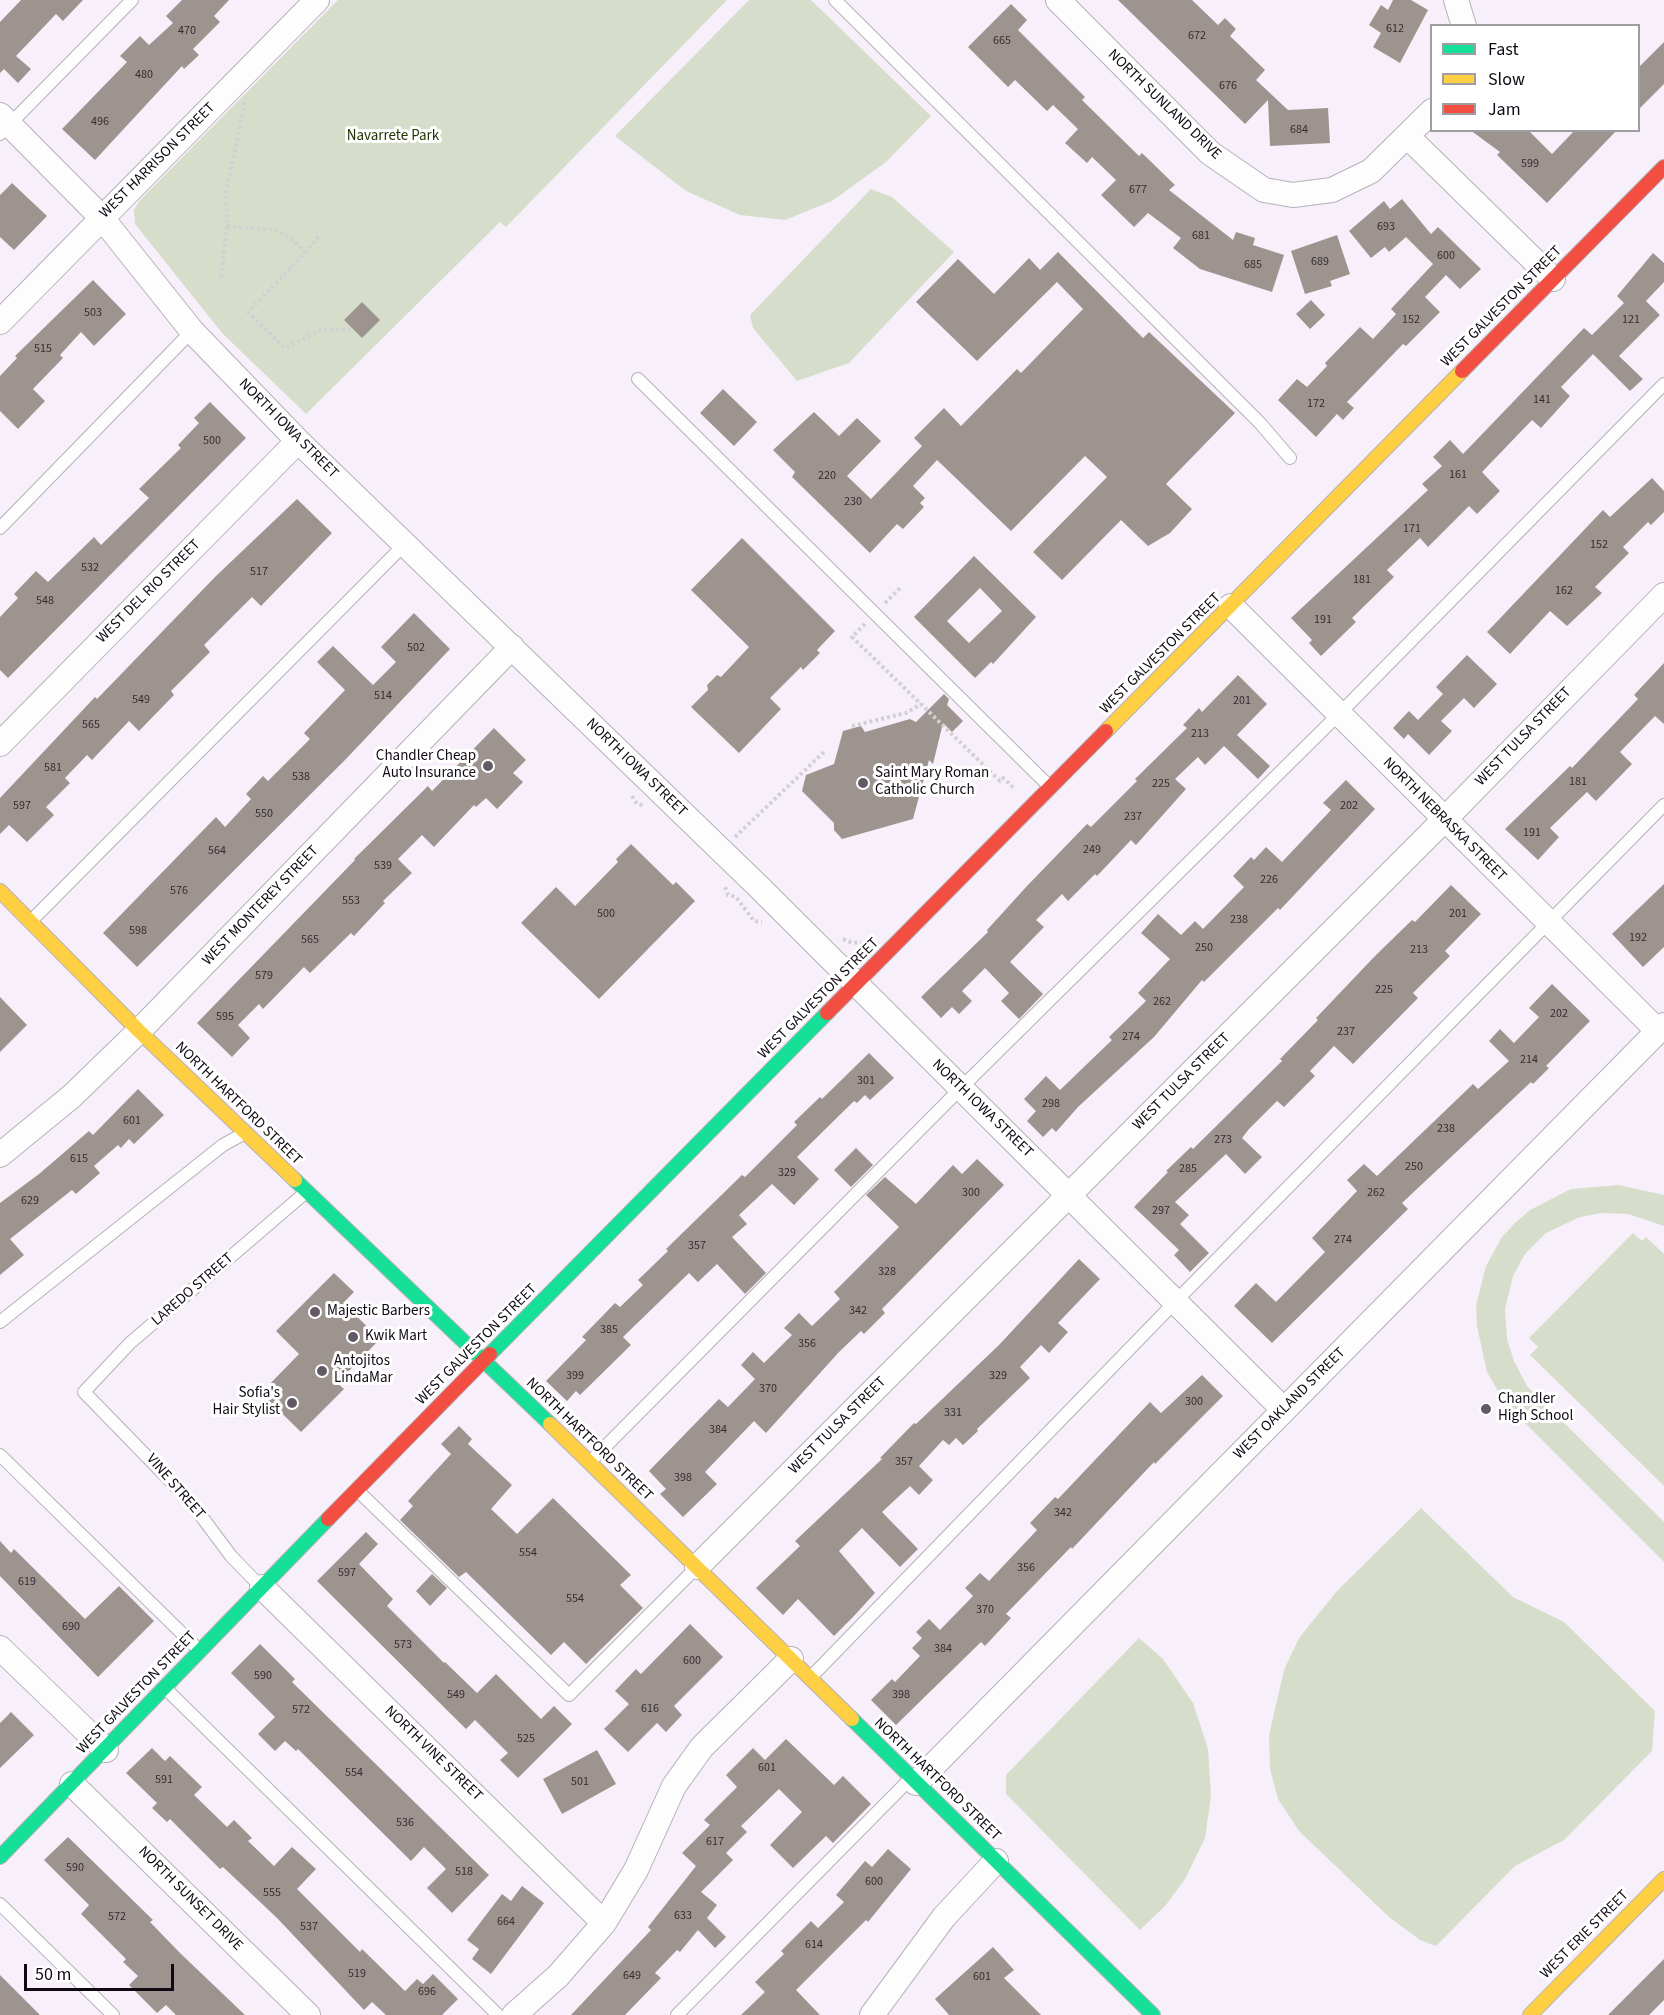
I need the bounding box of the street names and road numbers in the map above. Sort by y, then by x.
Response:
street label: NORTH SUNLAND DRIVE [1103,46,1225,164]
street label: WEST HARRISON STREET [96,99,220,223]
street label: WEST GALVESTON STREET [1438,243,1566,371]
street label: NORTH IOWA STREET [234,375,342,483]
street label: WEST DEL RIO STREET [93,536,205,648]
street label: WEST GALVESTON STREET [1097,590,1225,718]
street label: WEST TULSA STREET [1472,684,1576,790]
street label: NORTH IOWA STREET [582,715,690,821]
street label: NORTH NEBRASKA STREET [1378,754,1510,886]
street label: WEST MONTEREY STREET [199,842,323,970]
street label: WEST GALVESTON STREET [755,935,883,1063]
street label: WEST TULSA STREET [1130,1030,1234,1134]
street label: NORTH HARTFORD STREET [171,1039,305,1169]
street label: NORTH IOWA STREET [928,1056,1036,1162]
street label: LAREDO STREET [149,1250,237,1330]
street label: WEST GALVESTON STREET [413,1281,541,1409]
street label: WEST OAKLAND STREET [1230,1344,1350,1464]
street label: WEST TULSA STREET [786,1374,890,1478]
street label: NORTH HARTFORD STREET [522,1375,656,1505]
street label: VINE STREET [142,1451,208,1523]
street label: WEST GALVESTON STREET [74,1628,200,1758]
street label: NORTH VINE STREET [380,1703,486,1805]
street label: NORTH HARTFORD STREET [870,1715,1004,1845]
street label: NORTH SUNSET DRIVE [134,1843,246,1955]
street label: WEST ERIE STREET [1537,1887,1633,1983]

